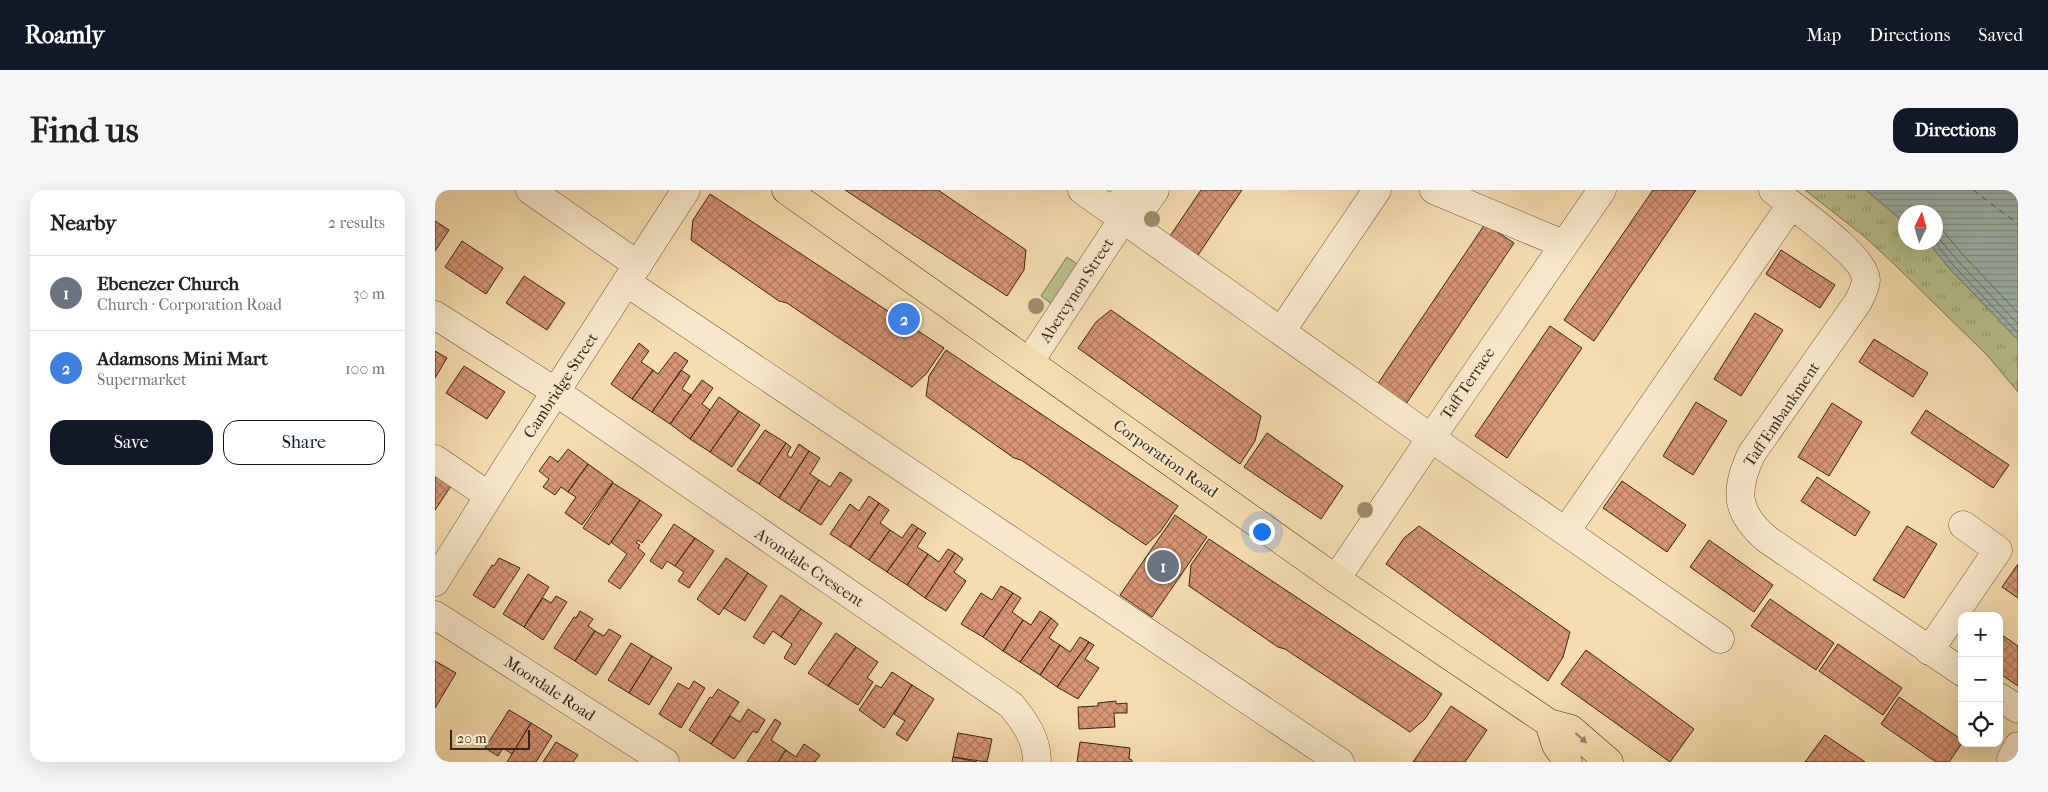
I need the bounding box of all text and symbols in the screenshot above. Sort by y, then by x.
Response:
text: Roamly [25,21,104,49]
text: Map [1807,25,1841,46]
text: Directions [1869,25,1950,46]
text: Saved [1978,25,2023,46]
button: Directions [1893,108,2018,153]
text: Find us [30,110,139,151]
north arrow [1898,205,1943,250]
text: Nearby [50,211,116,235]
text: 2 results [328,213,385,232]
street label: Abercynon Street [1035,234,1117,347]
text: Ebenezer Church [97,273,239,295]
text: 1 [63,284,69,303]
text: 30 m [353,284,385,303]
text: Church · Corporation Road [97,295,282,314]
pin: 2 [888,300,920,338]
street label: Cambridge Street [519,329,602,442]
street label: Taff Terrace [1436,343,1499,423]
text: Adamsons Mini Mart [97,348,268,370]
street label: Taff Embankment [1739,358,1824,470]
text: 2 [62,359,70,378]
text: 100 m [345,359,385,378]
text: Supermarket [97,370,187,389]
street label: Corporation Road [1110,415,1222,502]
button: Save [50,420,213,465]
button: Share [223,420,385,465]
your location [1249,519,1275,545]
street label: Avondale Crescent [751,523,868,611]
pin: 1 [1147,547,1179,585]
map controls [1958,612,2003,747]
button: + [1958,612,2003,657]
street label: Moordale Road [501,652,599,725]
button: − [1958,657,2003,702]
button: locate [1958,702,2003,747]
scale bar [450,727,530,750]
text: 20 m [457,730,487,747]
one-way arrow [1575,732,1587,744]

